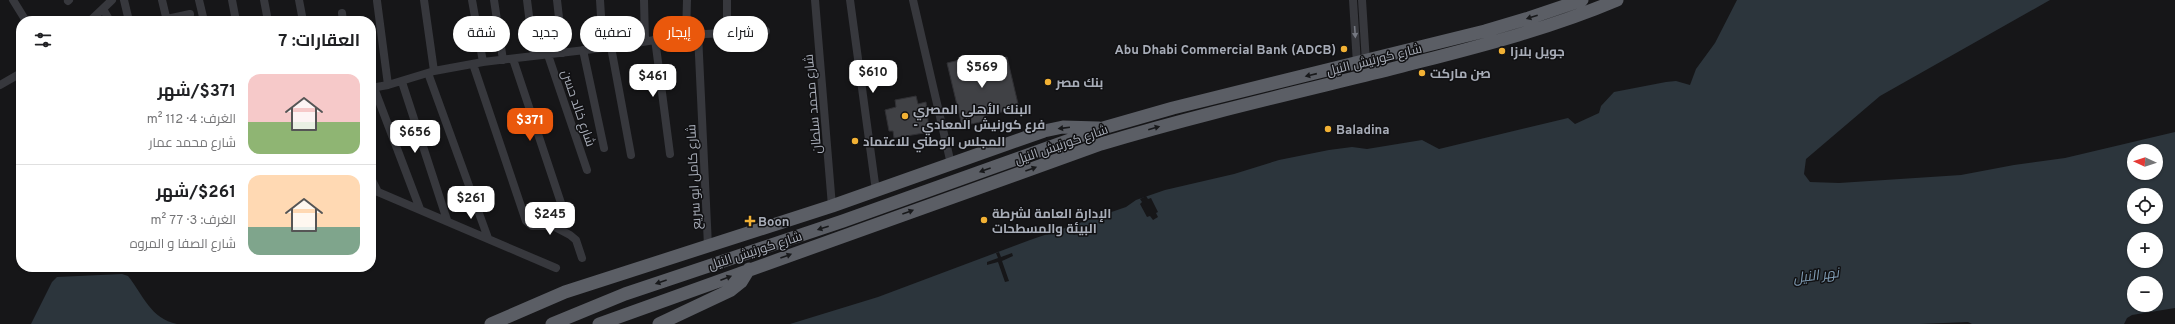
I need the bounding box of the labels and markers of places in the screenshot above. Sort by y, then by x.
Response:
place label: Abu Dhabi Commercial Bank (ADCB) [1114,43,1336,59]
marker: Abu Dhabi Commercial Bank (ADCB) [1339,44,1349,54]
place label: جويل بلازا [1510,45,1565,61]
marker: جويل بلازا [1497,46,1507,56]
pin: $569 [958,55,1006,89]
pin: $610 [849,60,897,94]
pin: $461 [629,64,677,98]
place label: صن ماركت [1430,67,1491,83]
marker: صن ماركت [1417,68,1427,78]
place label: بنك مصر [1055,76,1103,92]
marker: بنك مصر [1043,77,1053,87]
place label: البنك الأهلي المصري - فرع كورنيش المعادي [913,103,1045,136]
pin: $371 [506,108,554,142]
marker: البنك الأهلي المصري - فرع كورنيش المعادي [900,111,910,121]
pin: $656 [391,120,439,154]
place label: Baladina [1336,123,1390,139]
marker: Baladina [1323,124,1333,134]
place label: المجلس الوطني للاعتماد [863,135,1005,153]
marker: المجلس الوطني للاعتماد [850,136,860,146]
pin: $261 [447,186,495,220]
pin: $245 [526,202,574,236]
place label: الإدارة العامة لشرطة البيئة والمسطحات [992,206,1111,238]
place label: Boon [758,215,789,231]
marker: الإدارة العامة لشرطة البيئة والمسطحات [979,215,989,225]
marker: Boon [745,216,755,226]

